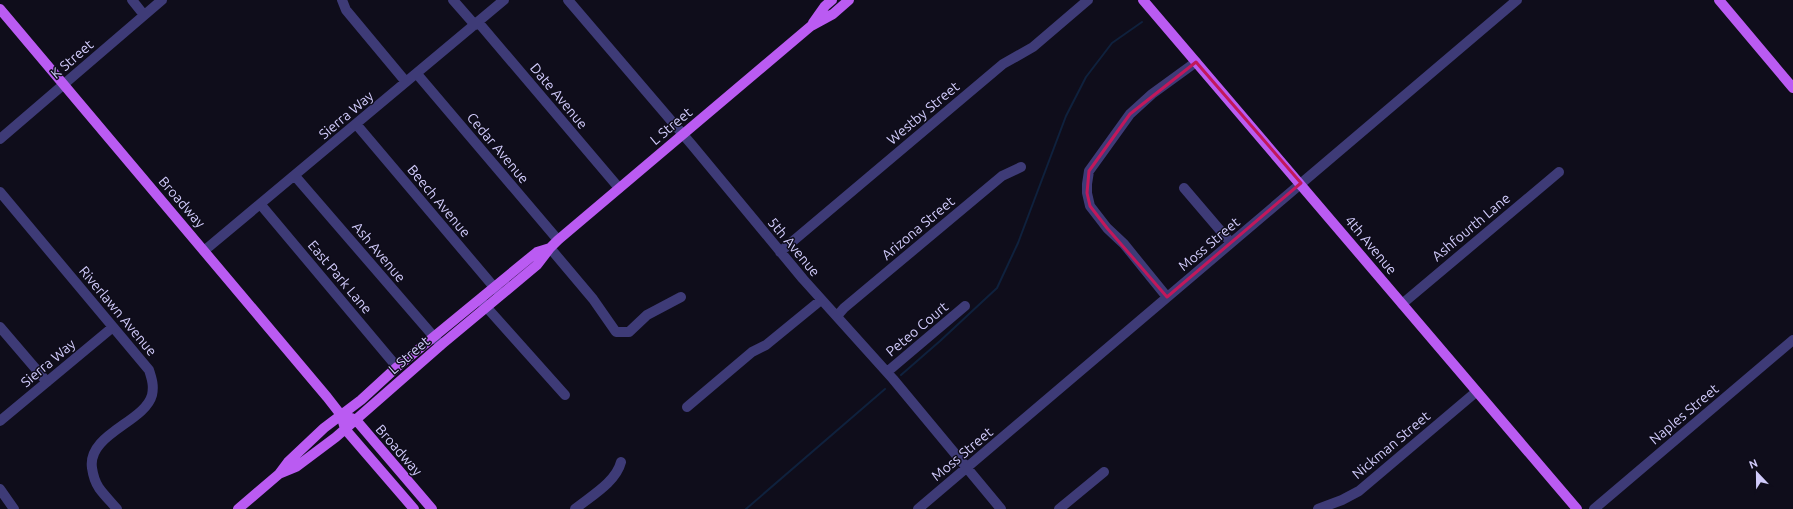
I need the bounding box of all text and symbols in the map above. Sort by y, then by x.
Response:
street label: K Street [48,36,97,82]
street label: Date Avenue [527,60,591,132]
street label: Westby Street [884,78,963,148]
street label: Sierra Way [316,87,377,142]
street label: L Street [647,104,695,148]
street label: Cedar Avenue [464,109,532,187]
street label: Beech Avenue [404,162,474,240]
street label: Broadway [155,173,209,231]
street label: Ashfourth Lane [1429,190,1513,264]
street label: Arizona Street [878,193,958,263]
street label: 4th Avenue [1342,212,1400,278]
street label: 5th Avenue [765,214,823,280]
street label: Moss Street [1175,214,1243,274]
street label: Ash Avenue [349,219,409,285]
street label: East Park Lane [305,237,375,317]
street label: Riverlawn Avenue [76,263,160,359]
street label: Peteo Court [883,298,952,360]
street label: L Street [385,332,433,377]
street label: Sierra Way [18,335,79,390]
street label: Naples Street [1646,380,1722,447]
street label: Nickman Street [1349,408,1434,482]
street label: Broadway [372,421,426,479]
street label: Moss Street [928,424,996,484]
north arrow [1737,453,1777,493]
text: N [1747,457,1759,471]

